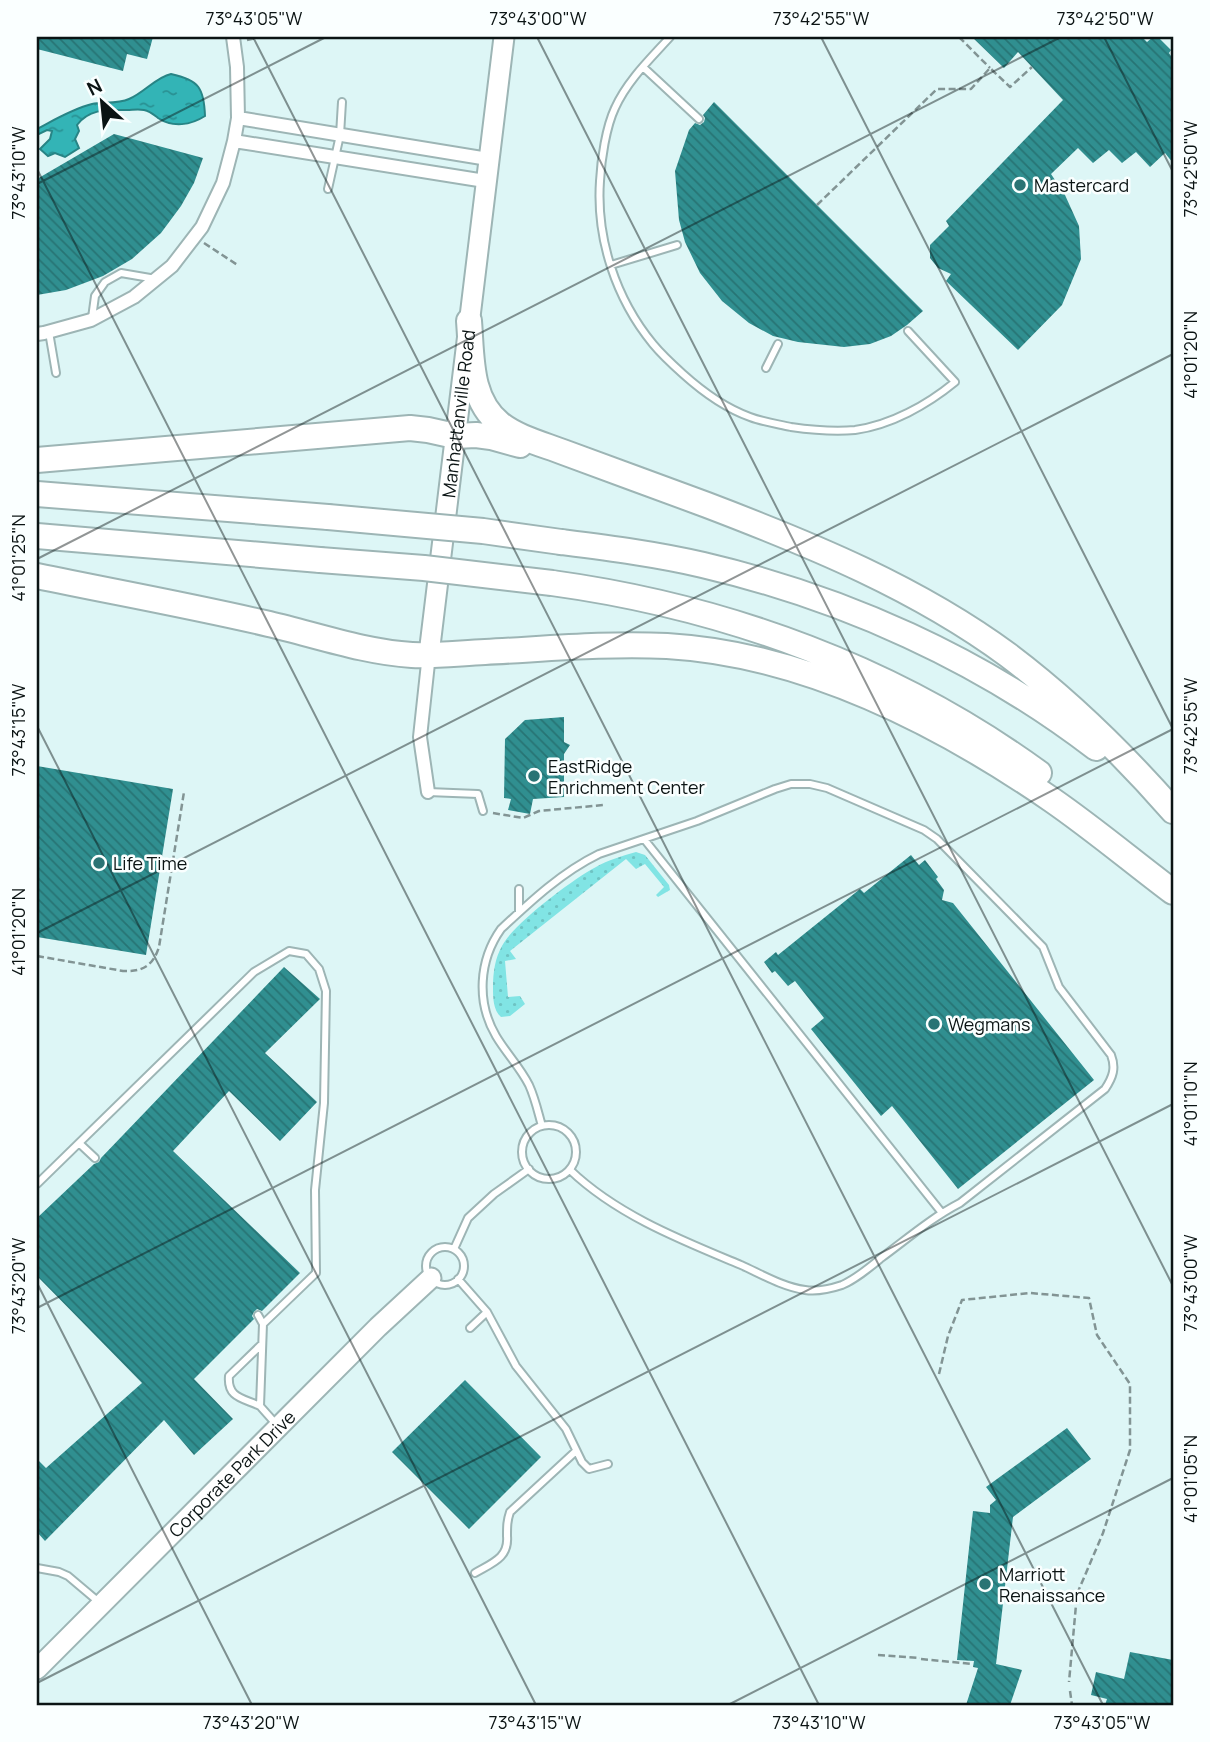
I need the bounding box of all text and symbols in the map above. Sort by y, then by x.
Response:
text: 73°43'05"W [206,6,303,30]
text: 73°43'00"W [489,6,587,30]
text: 73°42'55"W [773,6,869,30]
text: 73°42'50"W [1056,6,1154,30]
north arrow [66,66,136,136]
text: N [82,72,106,102]
text: 73°42'50"W [1178,120,1202,218]
text: 73°43'10"W [6,126,30,220]
place label: Mastercard [1034,173,1129,197]
marker: Mastercard [1012,177,1028,193]
text: 41°01'20"N [1178,311,1202,399]
street label: Manhattanville Road [436,328,480,499]
text: 41°01'25"N [6,514,30,602]
text: 73°42'55"W [1178,678,1202,774]
text: 73°43'15"W [6,683,30,776]
place label: EastRidge Enrichment Center [548,754,705,799]
marker: EastRidge Enrichment Center [526,768,542,784]
place label: Life Time [113,851,187,875]
marker: Life Time [91,855,107,871]
text: 41°01'20"N [6,888,30,976]
place label: Wegmans [948,1012,1030,1036]
marker: Wegmans [926,1016,942,1032]
text: 41°01'10"N [1178,1062,1202,1146]
text: 73°43'00"W [1178,1234,1202,1332]
text: 73°43'20"W [6,1238,30,1334]
street label: Corporate Park Drive [163,1405,300,1542]
text: 41°01'05"N [1178,1435,1202,1523]
place label: Marriott Renaissance [999,1562,1105,1607]
marker: Marriott Renaissance [977,1576,993,1592]
text: 73°43'20"W [203,1710,299,1734]
text: 73°43'15"W [489,1710,582,1734]
text: 73°43'10"W [772,1710,866,1734]
text: 73°43'05"W [1054,1710,1151,1734]

